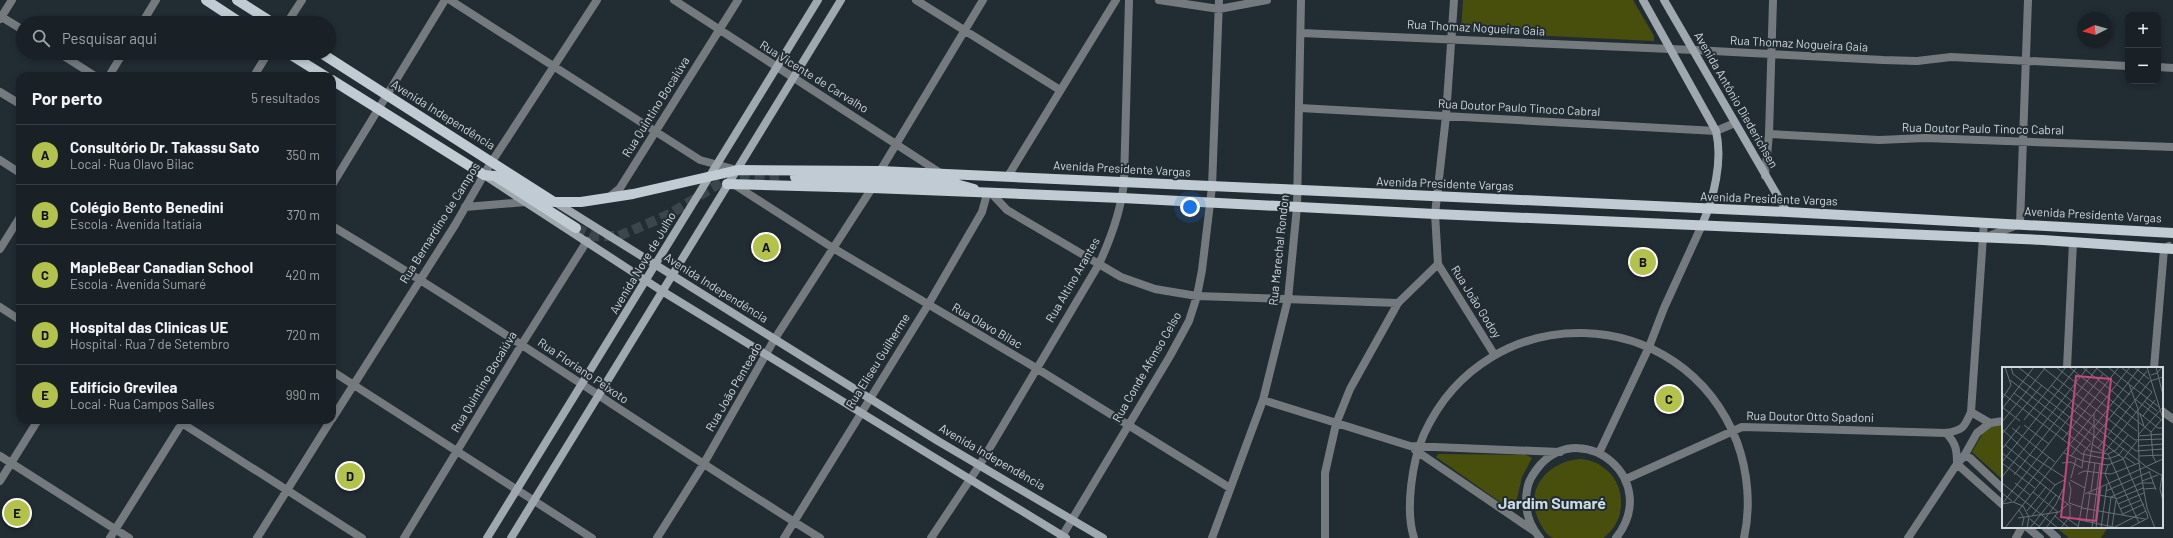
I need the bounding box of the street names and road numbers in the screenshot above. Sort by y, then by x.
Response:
street label: Rua Thomaz Nogueira Gaia [1407,16,1545,38]
street label: Avenida Antônio Diederichsen [1692,29,1782,170]
street label: Rua Thomaz Nogueira Gaia [1730,32,1868,54]
street label: Rua Vicente de Carvalho [758,37,871,115]
street label: Rua Quintino Bocaiúva [619,54,692,159]
street label: Avenida Independência [389,76,498,152]
street label: Rua Doutor Paulo Tinoco Cabral [1438,96,1601,118]
street label: Rua Doutor Paulo Tinoco Cabral [1902,120,2064,136]
street label: Avenida Presidente Vargas [1053,157,1191,179]
street label: Rua Bernardino de Campos [396,159,482,286]
street label: Avenida Presidente Vargas [1376,174,1514,192]
street label: Avenida Presidente Vargas [1700,189,1838,207]
street label: Rua Marechal Rondon [1265,194,1291,306]
street label: Avenida Presidente Vargas [2024,203,2162,225]
street label: Avenida Nove de Julho [606,209,678,316]
street label: Rua Altino Arantes [1042,234,1102,324]
street label: Avenida Independência [662,249,771,325]
street label: Rua João Godoy [1449,263,1505,341]
street label: Rua Olavo Bilac [950,299,1025,351]
street label: Rua Conde Afonso Celso [1109,309,1183,424]
street label: Rua Eliseu Guilherme [842,310,912,411]
street label: Rua Quintino Bocaiúva [447,328,519,435]
street label: Rua Floriano Peixoto [536,335,632,406]
street label: Rua João Penteado [702,340,764,433]
street label: Rua Doutor Otto Spadoni [1746,408,1874,424]
street label: Avenida Independência [937,420,1048,492]

